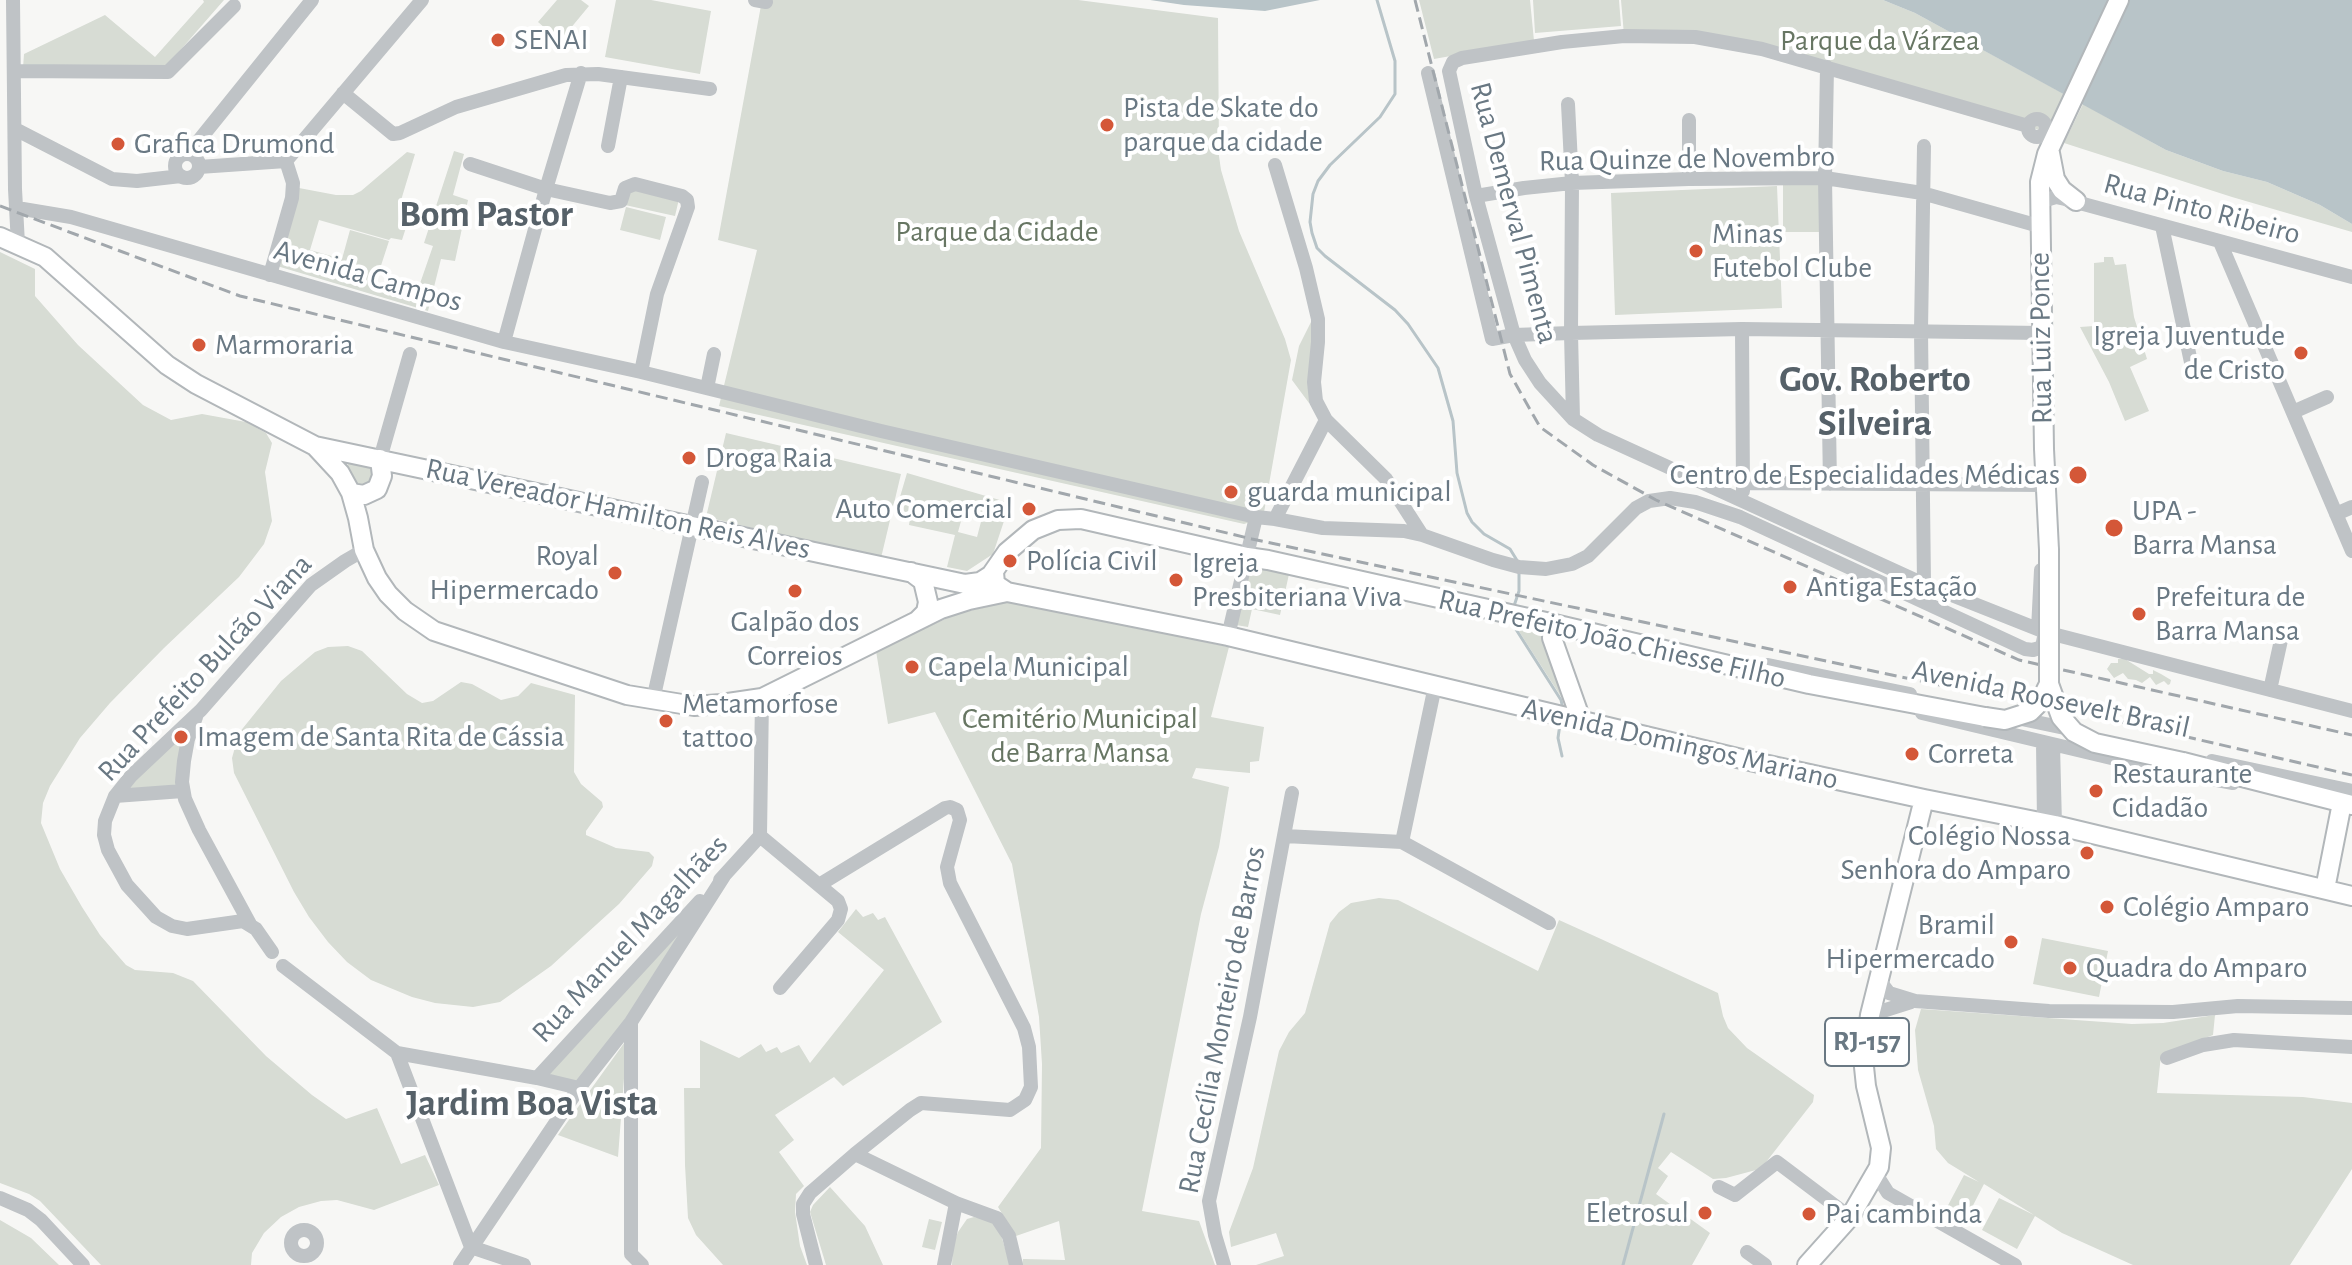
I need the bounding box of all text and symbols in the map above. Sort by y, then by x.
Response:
place label: SENAI [514,22,588,58]
park label: Parque da Várzea [1780,23,1980,59]
marker: SENAI [489,31,507,49]
street label: Rua Demerval Pimenta [1462,78,1566,348]
place label: Pista de Skate do parque da cidade [1123,90,1323,160]
marker: Pista de Skate do parque da cidade [1098,116,1116,134]
place label: Grafica Drumond [134,126,335,162]
marker: Grafica Drumond [109,135,127,153]
street label: Rua Quinze de Novembro [1539,138,1835,180]
street label: Rua Pinto Ribeiro [2100,165,2304,253]
district label: Bom Pastor [399,192,573,238]
park label: Parque da Cidade [895,214,1099,250]
place label: Minas Futebol Clube [1712,216,1872,286]
street label: Avenida Campos [270,232,466,320]
marker: Minas Futebol Clube [1687,242,1705,260]
street label: Rua Luiz Ponce [2022,252,2060,424]
place label: Igreja Juventude de Cristo [2093,318,2285,388]
place label: Marmoraria [215,327,354,363]
marker: Marmoraria [190,336,208,354]
marker: Igreja Juventude de Cristo [2292,344,2310,362]
district label: Gov. Roberto Silveira [1779,357,1971,446]
place label: Droga Raia [705,440,833,476]
marker: Droga Raia [680,449,698,467]
street label: Rua Vereador Hamilton Reis Alves [422,451,814,567]
place label: Centro de Especialidades Médicas [1670,457,2060,493]
marker: Centro de Especialidades Médicas [2067,464,2089,486]
place label: guarda municipal [1247,474,1452,510]
marker: guarda municipal [1222,483,1240,501]
place label: Auto Comercial [835,491,1013,527]
place label: UPA - Barra Mansa [2132,493,2277,564]
marker: Auto Comercial [1020,500,1038,518]
marker: UPA - Barra Mansa [2103,517,2125,539]
place label: Royal Hipermercado [430,538,599,608]
place label: Polícia Civil [1026,543,1158,579]
place label: Igreja Presbiteriana Viva [1192,545,1402,616]
street label: Rua Prefeito Bulcão Viana [90,547,320,789]
marker: Polícia Civil [1001,552,1019,570]
marker: Royal Hipermercado [606,564,624,582]
place label: Antiga Estação [1806,569,1977,605]
marker: Igreja Presbiteriana Viva [1167,571,1185,589]
marker: Antiga Estação [1781,578,1799,596]
place label: Prefeitura de Barra Mansa [2155,579,2305,650]
street label: Rua Prefeito João Chiesse Filho [1435,581,1789,697]
marker: Galpão dos Correios [786,582,804,600]
place label: Galpão dos Correios [730,604,860,674]
marker: Prefeitura de Barra Mansa [2130,605,2148,623]
place label: Capela Municipal [928,649,1129,685]
street label: Avenida Roosevelt Brasil [1909,652,2193,746]
marker: Capela Municipal [903,658,921,676]
place label: Metamorfose tattoo [682,686,838,756]
street label: Avenida Domingos Mariano [1518,690,1842,798]
park label: Cemitério Municipal de Barra Mansa [962,701,1198,772]
marker: Metamorfose tattoo [657,712,675,730]
place label: Imagem de Santa Rita de Cássia [197,719,565,755]
marker: Imagem de Santa Rita de Cássia [172,728,190,746]
place label: Correta [1928,736,2014,772]
marker: Correta [1903,745,1921,763]
place label: Restaurante Cidadão [2112,756,2252,826]
marker: Restaurante Cidadão [2087,782,2105,800]
place label: Colégio Nossa Senhora do Amparo [1840,818,2071,888]
street label: Rua Manuel Magalhães [524,828,736,1050]
street label: Rua Cecília Monteiro de Barros [1171,843,1273,1197]
marker: Colégio Nossa Senhora do Amparo [2078,844,2096,862]
place label: Colégio Amparo [2123,889,2309,925]
marker: Colégio Amparo [2098,898,2116,916]
place label: Bramil Hipermercado [1826,907,1995,978]
marker: Bramil Hipermercado [2002,933,2020,951]
place label: Quadra do Amparo [2086,950,2308,986]
marker: Quadra do Amparo [2061,959,2079,977]
road number: RJ-157 [1825,1018,1909,1066]
district label: Jardim Boa Vista [406,1081,658,1127]
place label: Eletrosul [1586,1195,1689,1231]
place label: Pai cambinda [1825,1196,1982,1232]
marker: Eletrosul [1696,1204,1714,1222]
marker: Pai cambinda [1800,1205,1818,1223]

